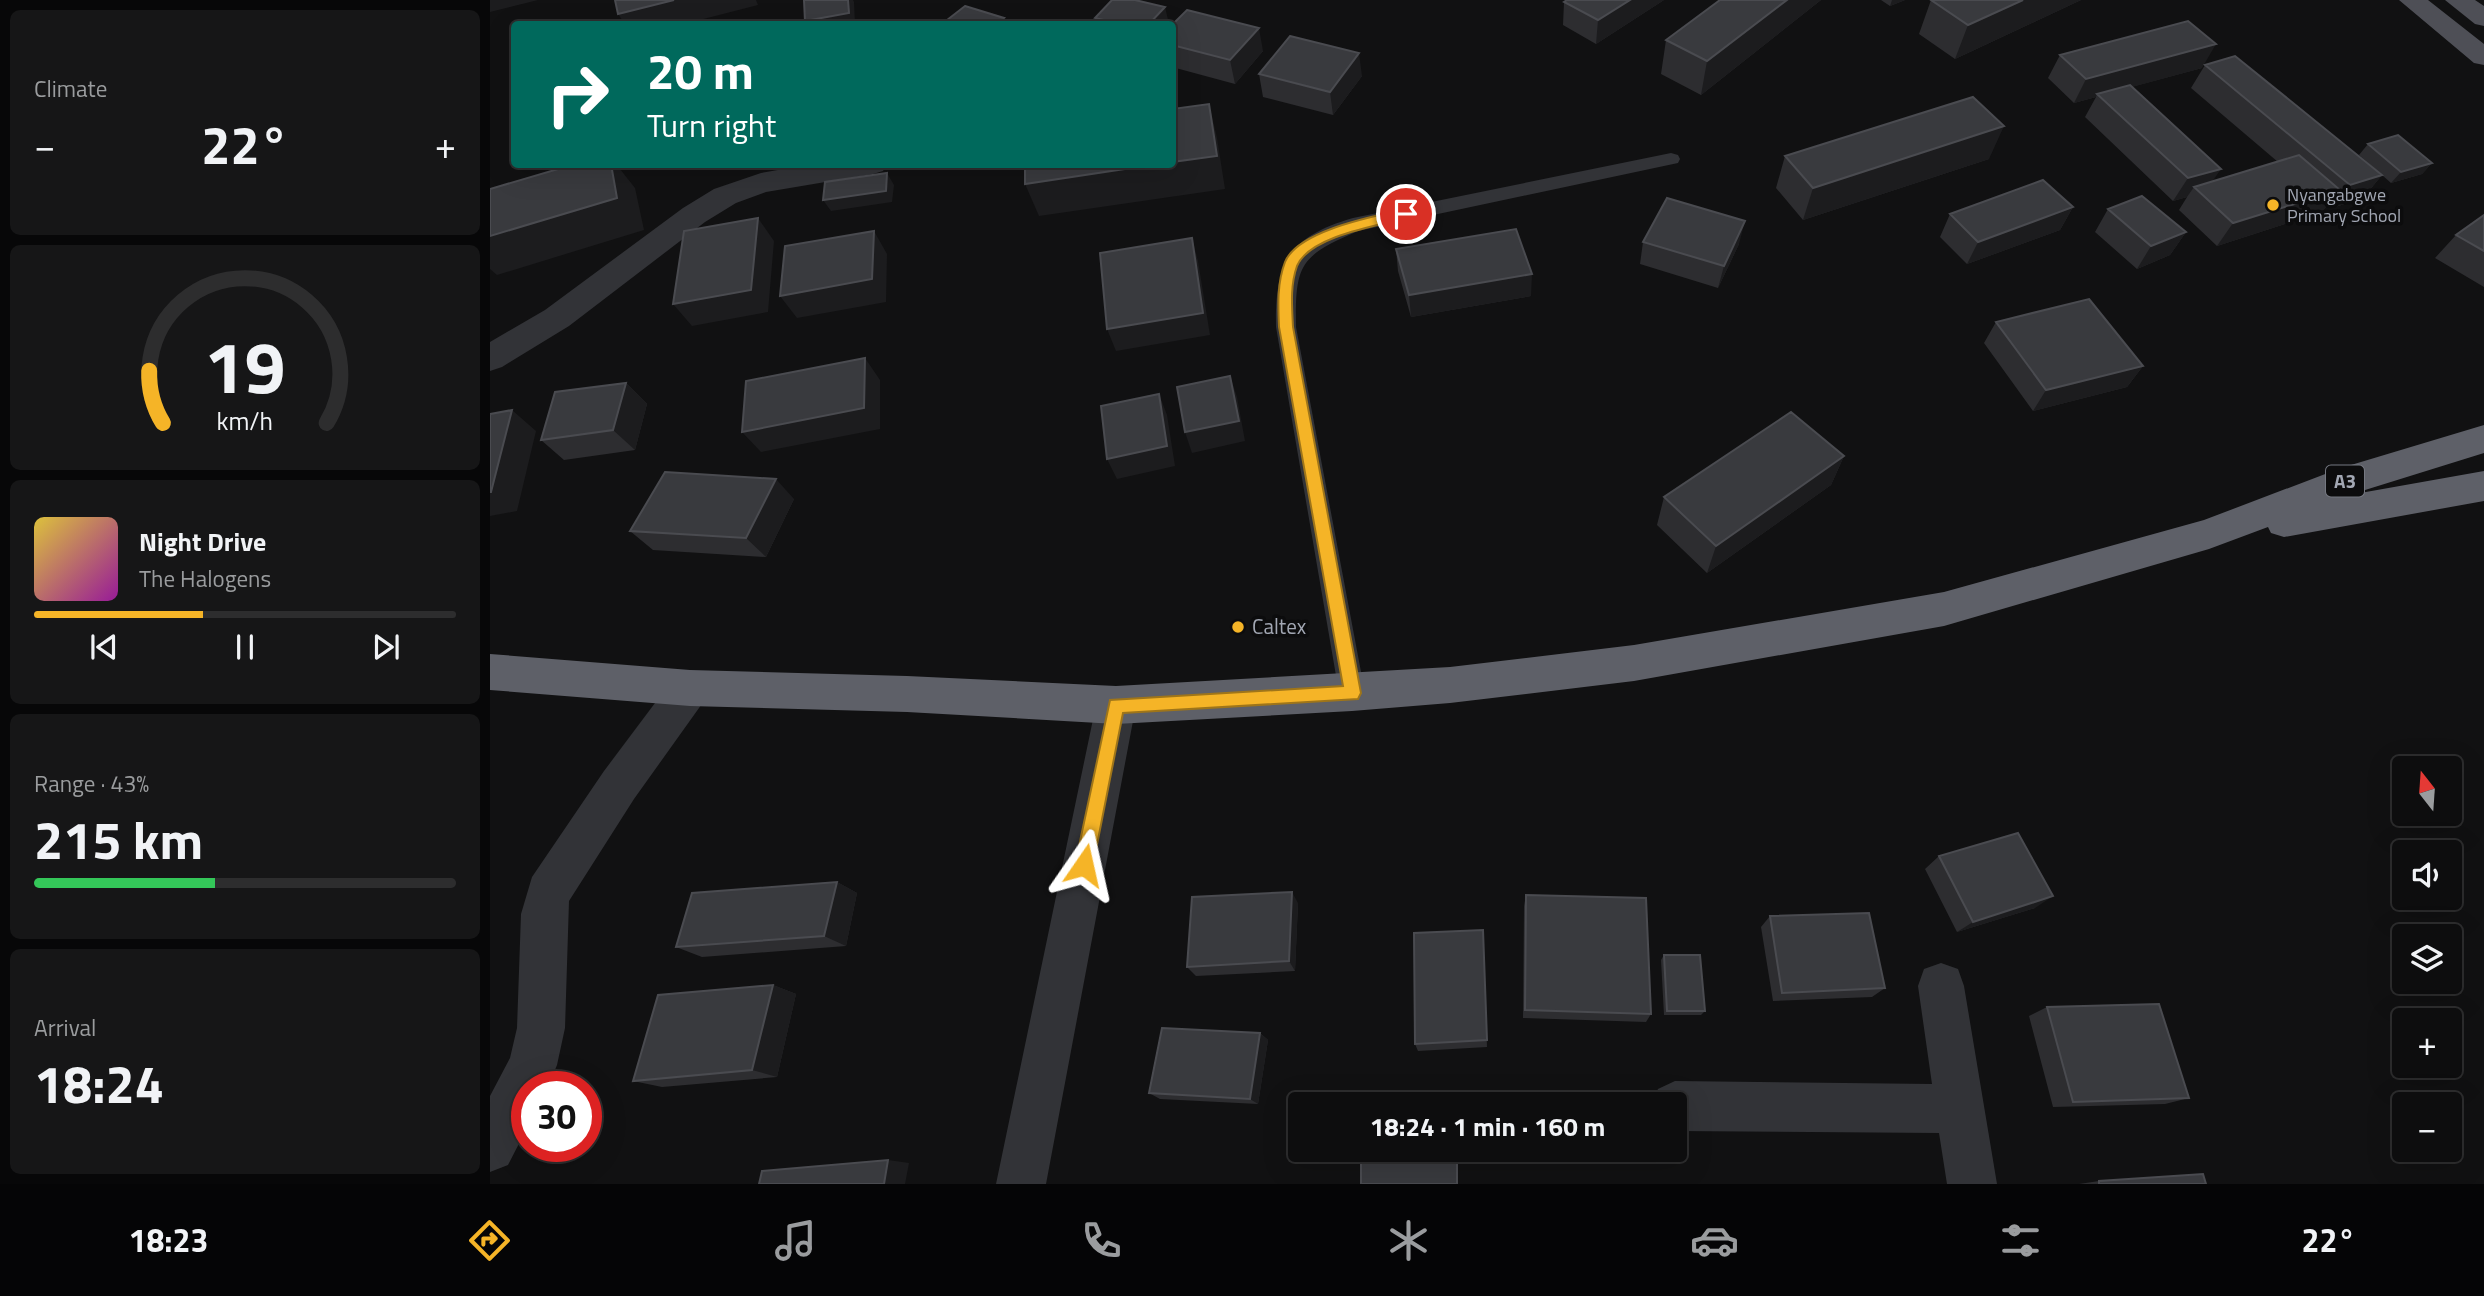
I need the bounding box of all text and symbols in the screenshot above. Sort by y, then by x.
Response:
text: 20 m [647,33,754,108]
icon: right [532,49,623,140]
text: Climate [34,71,107,106]
text: Turn right [647,101,776,149]
text: 22° [201,105,289,184]
text: − [34,116,55,174]
text: + [435,116,456,174]
place label: Nyangabgwe Primary School [2287,181,2401,229]
pin [1376,184,1436,244]
icon: arrive [1387,195,1425,233]
marker: Nyangabgwe Primary School [2265,197,2281,213]
text: 19 [204,312,286,422]
text: km/h [217,402,273,440]
road number: A3 [2326,466,2364,496]
text: Night Drive [139,522,266,561]
text: The Halogens [139,561,271,596]
place label: Caltex [1252,610,1307,642]
marker: Caltex [1230,619,1246,635]
icon: previous [85,628,123,666]
icon: pause [226,628,264,666]
icon: next [367,628,405,666]
north arrow [2392,756,2462,826]
map controls [2392,756,2462,1162]
text: Range · 43% [34,766,149,801]
text: 215 km [34,800,203,879]
position arrow [1047,828,1121,902]
button: sound [2392,840,2462,910]
button: layers [2392,924,2462,994]
button: + [2392,1008,2462,1078]
text: Arrival [34,1010,96,1045]
text: 18:24 [34,1044,164,1123]
speed limit sign: 30 [511,1071,602,1162]
button: − [2392,1092,2462,1162]
text: 18:24 · 1 min · 160 m [1370,1107,1605,1146]
text: 18:23 [129,1216,208,1264]
icon: directions [465,1216,514,1265]
icon: music [771,1216,820,1265]
icon: phone [1077,1216,1126,1265]
icon: climate [1384,1216,1433,1265]
icon: car [1690,1216,1739,1265]
icon: filters [1996,1216,2045,1265]
text: 22° [2302,1216,2355,1264]

